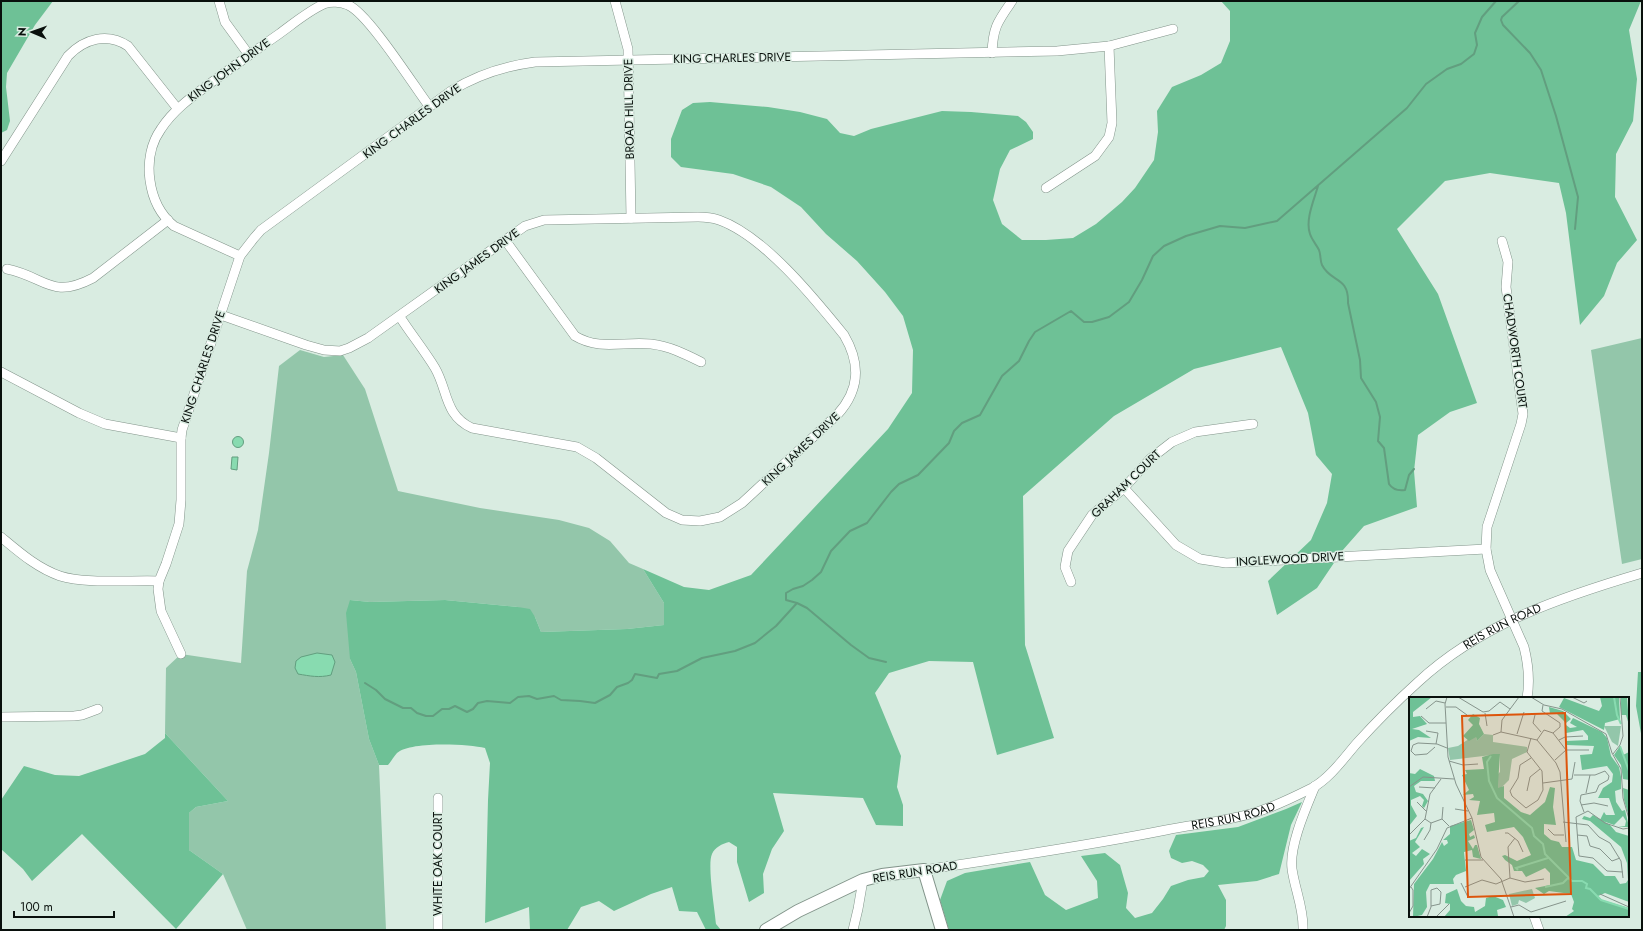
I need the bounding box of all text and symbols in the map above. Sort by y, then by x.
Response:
north arrow [12,12,52,52]
text: N [14,27,30,36]
street label: KING JOHN DRIVE [184,34,274,106]
street label: KING CHARLES DRIVE [673,48,791,68]
street label: BROAD HILL DRIVE [619,59,639,159]
street label: KING CHARLES DRIVE [359,79,465,163]
street label: KING JAMES DRIVE [431,224,523,298]
street label: CHADWORTH COURT [1498,292,1532,410]
street label: KING CHARLES DRIVE [176,308,230,426]
street label: KING JAMES DRIVE [758,408,844,490]
street label: GRAHAM COURT [1087,446,1165,522]
street label: INGLEWOOD DRIVE [1235,547,1345,571]
street label: REIS RUN ROAD [1460,599,1544,654]
inset map [1409,697,1629,917]
street label: REIS RUN ROAD [1190,797,1278,834]
street label: WHITE OAK COURT [429,812,447,916]
street label: REIS RUN ROAD [871,856,959,888]
scale bar [14,893,114,919]
text: 100 m [20,898,53,916]

